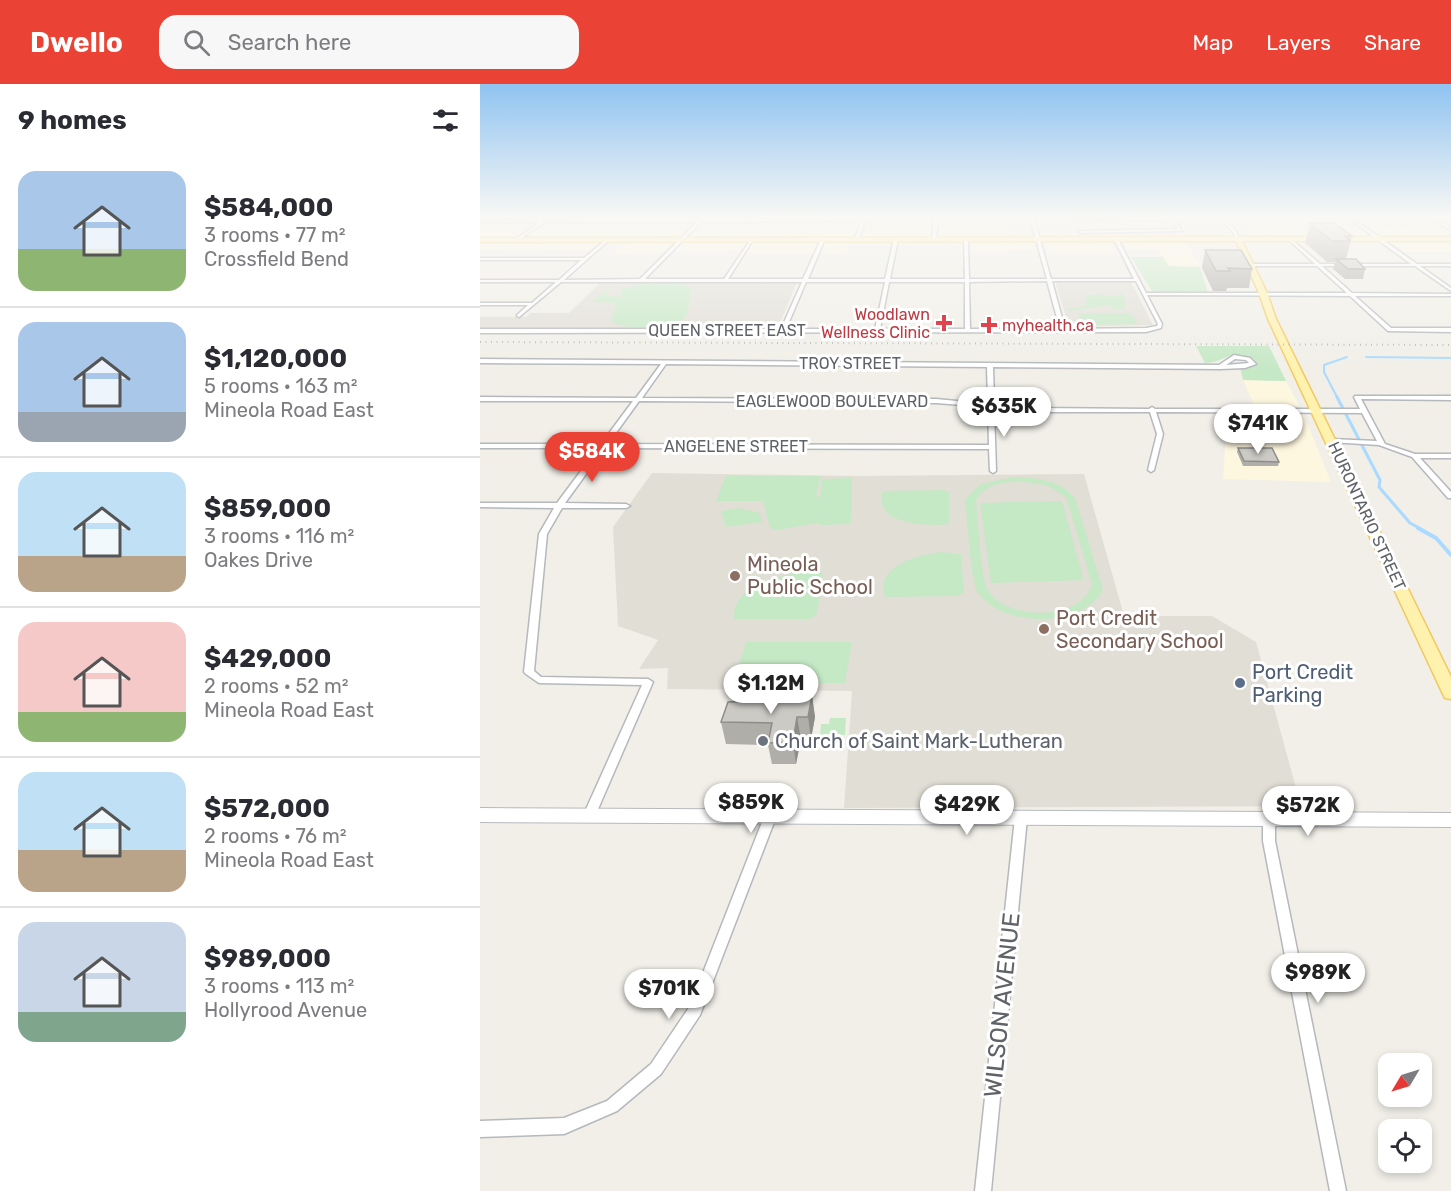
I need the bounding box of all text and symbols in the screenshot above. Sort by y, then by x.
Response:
search box [159,15,579,69]
text: Dwello [30,26,123,59]
icon: search [180,26,213,59]
text: Search here [228,29,351,56]
text: Map [1192,30,1233,55]
text: Layers [1266,30,1331,55]
text: Share [1364,30,1421,55]
icon: filters [429,104,462,137]
text: 9 homes [18,105,127,136]
text: $584,000 [204,192,333,223]
icon: home [66,195,138,267]
text: 3 rooms · 77 m² [204,223,346,247]
text: Crossfield Bend [204,247,349,271]
place label: Woodlawn Wellness Clinic [821,305,930,342]
marker: Woodlawn Wellness Clinic [935,314,953,332]
marker: myhealth.ca [980,316,998,334]
place label: myhealth.ca [1002,316,1094,335]
street label: QUEEN STREET EAST [648,321,806,340]
text: $1,120,000 [204,343,347,374]
icon: home [66,346,138,418]
street label: TROY STREET [799,354,901,373]
text: 5 rooms · 163 m² [204,374,358,398]
pin: $635K [962,387,1046,438]
street label: EAGLEWOOD BOULEVARD [736,392,928,411]
text: $635K [971,394,1037,418]
text: Mineola Road East [204,398,374,422]
pin: $741K [1216,404,1300,455]
text: $741K [1228,411,1288,435]
pin: $584K [550,432,634,483]
street label: ANGELENE STREET [664,437,808,456]
text: $584K [559,439,625,463]
street label: HURONTARIO STREET [1324,439,1410,593]
text: $859,000 [204,493,331,524]
icon: home [66,496,138,568]
text: 3 rooms · 116 m² [204,524,354,548]
text: Oakes Drive [204,548,313,572]
place label: Mineola Public School [747,552,873,599]
marker: Mineola Public School [728,569,742,583]
place label: Port Credit Secondary School [1056,606,1224,653]
marker: Port Credit Secondary School [1037,622,1051,636]
text: $429,000 [204,643,331,674]
icon: home [66,646,138,718]
place label: Port Credit Parking [1252,660,1353,707]
pin: $1.12M [722,664,820,715]
text: $1.12M [737,671,805,695]
text: 2 rooms · 52 m² [204,674,349,698]
marker: Port Credit Parking [1233,676,1247,690]
text: Mineola Road East [204,698,374,722]
place label: Church of Saint Mark-Lutheran [775,729,1063,753]
marker: Church of Saint Mark-Lutheran [756,734,770,748]
pin: $859K [709,783,793,834]
pin: $429K [925,785,1009,836]
pin: $572K [1266,786,1350,837]
text: $859K [718,790,784,814]
text: $429K [934,792,1000,816]
text: $572,000 [204,793,330,824]
text: $572K [1276,793,1340,817]
icon: home [66,796,138,868]
text: 2 rooms · 76 m² [204,824,347,848]
text: Mineola Road East [204,848,374,872]
street label: WILSON AVENUE [978,911,1026,1099]
text: $989,000 [204,943,331,974]
icon: home [66,946,138,1018]
pin: $989K [1276,953,1360,1004]
text: $989K [1285,960,1351,984]
pin: $701K [627,969,711,1020]
text: 3 rooms · 113 m² [204,974,354,998]
text: $701K [638,976,700,1000]
text: Hollyrood Avenue [204,998,367,1022]
north arrow [1378,1053,1432,1107]
map controls [1378,1053,1432,1173]
button: locate [1378,1119,1432,1173]

